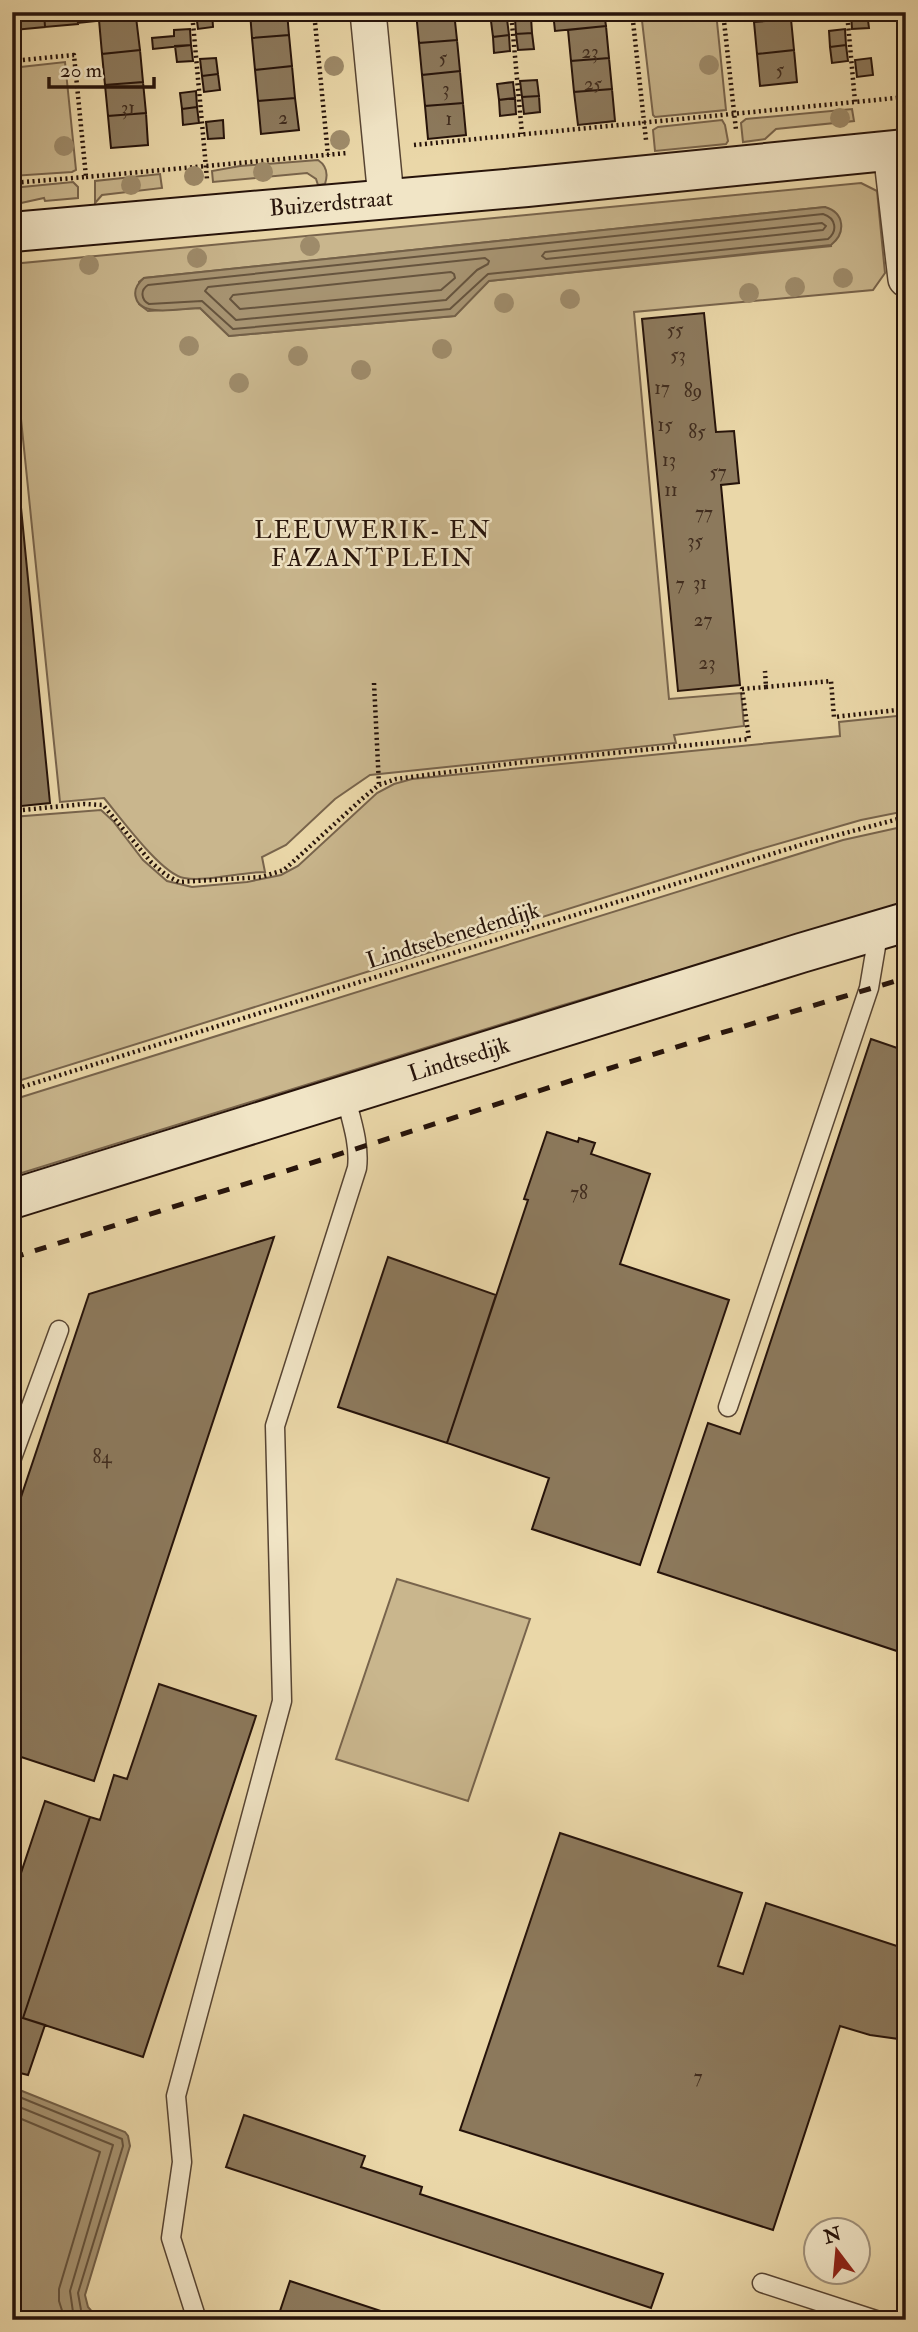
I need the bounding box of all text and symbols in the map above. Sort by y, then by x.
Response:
house number: 23 [582,40,598,64]
scale bar [49,46,154,90]
house number: 5 [439,46,448,70]
text: 20 m [60,57,102,84]
house number: 5 [776,58,785,82]
house number: 25 [584,72,603,96]
house number: 3 [442,77,450,101]
house number: 31 [121,96,135,120]
house number: 2 [278,106,288,130]
house number: 1 [446,107,452,131]
street label: Buizerdstraat [268,183,394,223]
house number: 55 [667,318,684,342]
house number: 53 [670,343,686,367]
house number: 17 [654,376,670,400]
house number: 89 [684,379,702,403]
house number: 15 [657,413,673,437]
house number: 85 [688,420,706,444]
house number: 13 [662,448,676,472]
house number: 57 [709,460,727,484]
house number: 11 [664,478,678,502]
house number: 77 [695,501,713,525]
district label: LEEUWERIK- EN FAZANTPLEIN [254,515,492,574]
house number: 35 [687,529,703,553]
house number: 31 [693,571,707,595]
house number: 7 [676,572,685,596]
house number: 27 [694,608,712,632]
house number: 23 [699,651,715,675]
street label: Lindtsebenedendijk [363,895,543,975]
street label: Lindtsedijk [405,1030,513,1088]
house number: 78 [570,1181,588,1205]
house number: 84 [92,1445,112,1469]
house number: 7 [694,2065,703,2089]
north arrow [802,2216,872,2286]
text: N [820,2221,845,2250]

